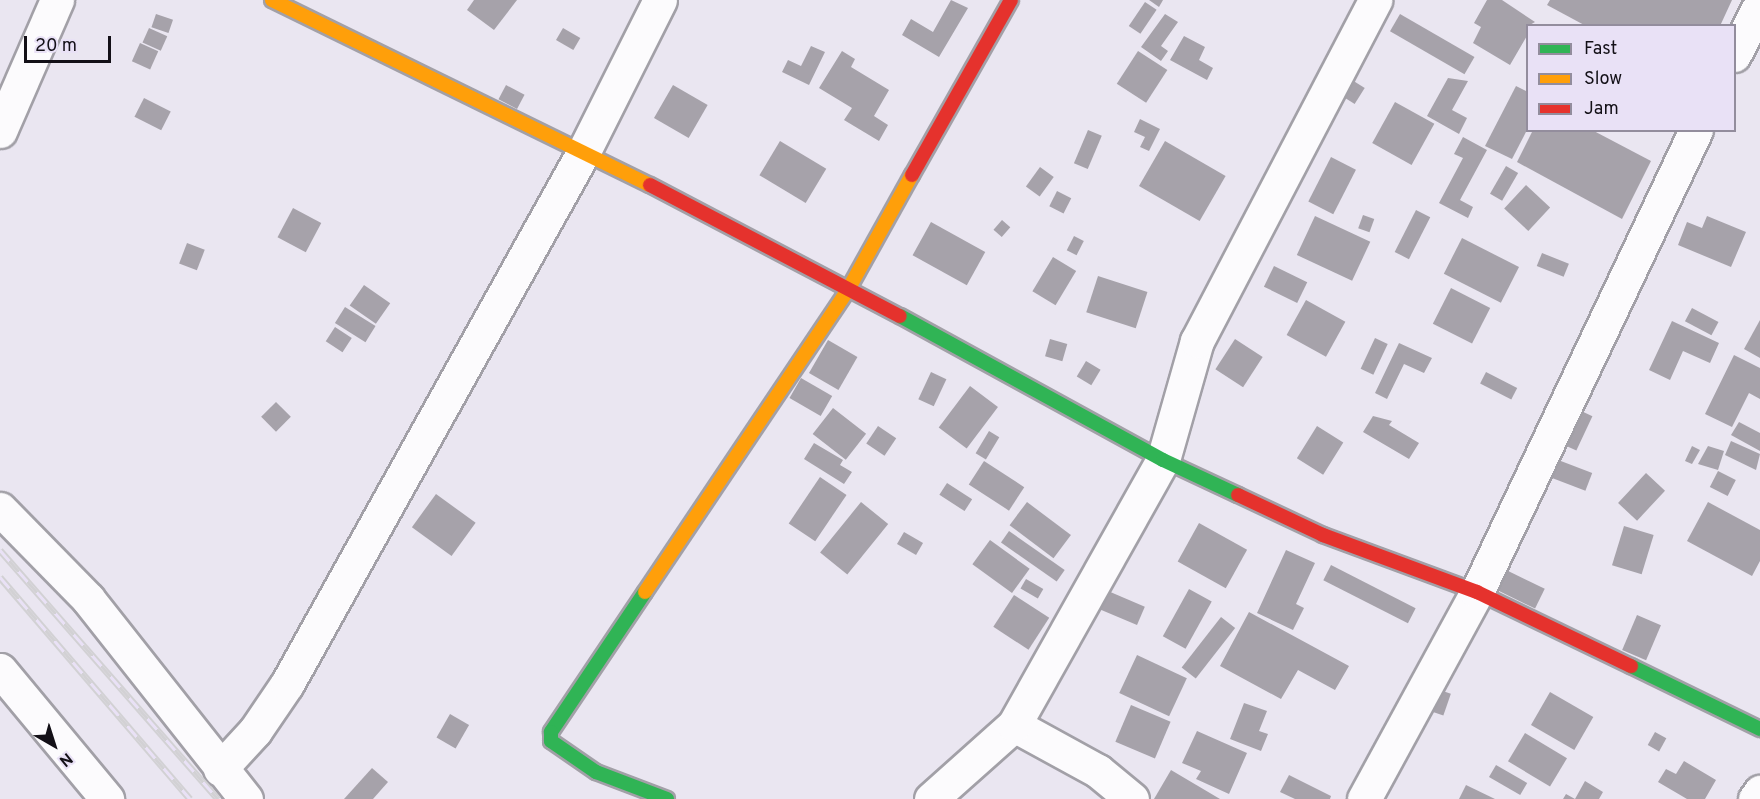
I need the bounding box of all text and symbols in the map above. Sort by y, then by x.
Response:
scale bar [27,24,114,62]
legend [1526,24,1736,132]
text: 20 m [35,35,77,58]
text: Fast [1584,38,1617,61]
text: Slow [1584,68,1622,91]
text: Jam [1584,98,1619,121]
north arrow [24,715,84,775]
text: N [55,748,76,770]

